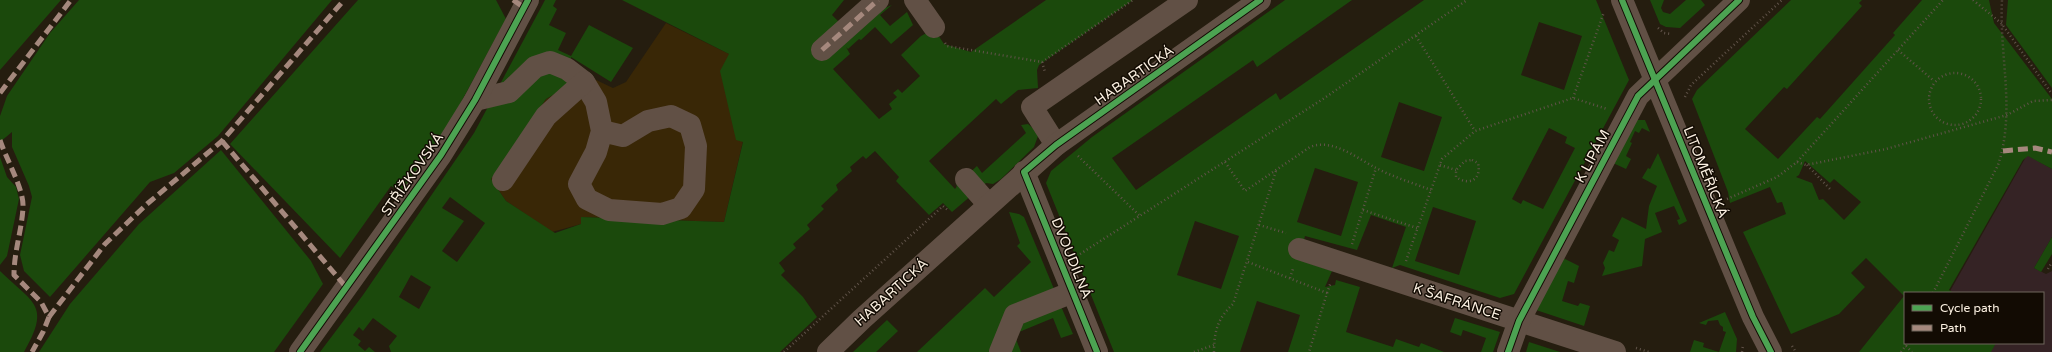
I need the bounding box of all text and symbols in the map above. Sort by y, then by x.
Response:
street label: HABARTICKÁ [1091,42,1177,109]
street label: LITOMĚŘICKÁ [1679,124,1732,220]
street label: K LIPÁM [1571,127,1614,186]
street label: STŘÍŽKOVSKÁ [377,129,447,219]
street label: DVOUDÍLNÁ [1048,215,1096,301]
street label: HABARTICKÁ [851,255,932,330]
street label: K ŠAFRÁNCE [1411,279,1503,324]
legend [1904,292,2044,344]
text: Cycle path [1940,301,1999,315]
text: Path [1940,321,1966,335]

